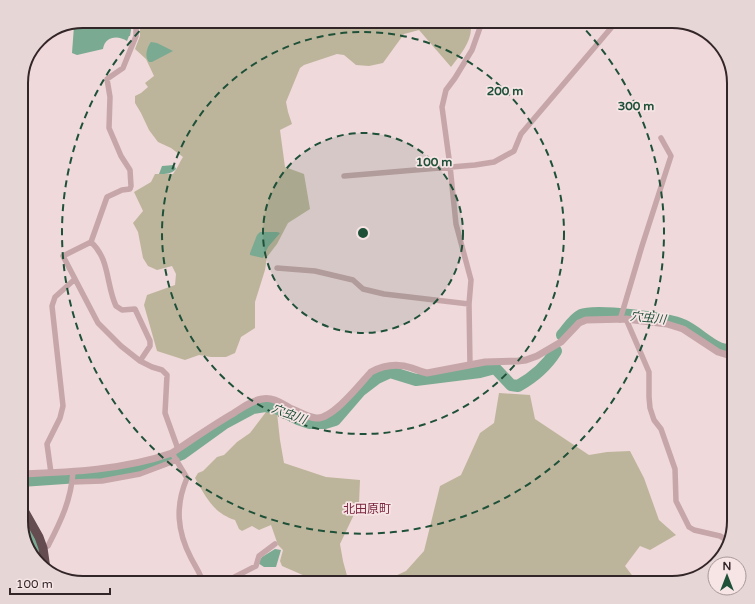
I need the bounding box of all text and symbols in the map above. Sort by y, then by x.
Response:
text: 200 m [487,84,523,98]
text: 300 m [618,99,654,113]
text: 100 m [416,155,452,169]
centre of rings [356,226,370,240]
water label: 穴虫川 [629,309,669,327]
water label: 穴虫川 [270,401,310,427]
district label: 北田原町 [343,502,391,516]
north arrow [707,556,747,596]
text: N [723,560,731,573]
scale bar [10,570,110,596]
text: 100 m [16,577,53,591]

